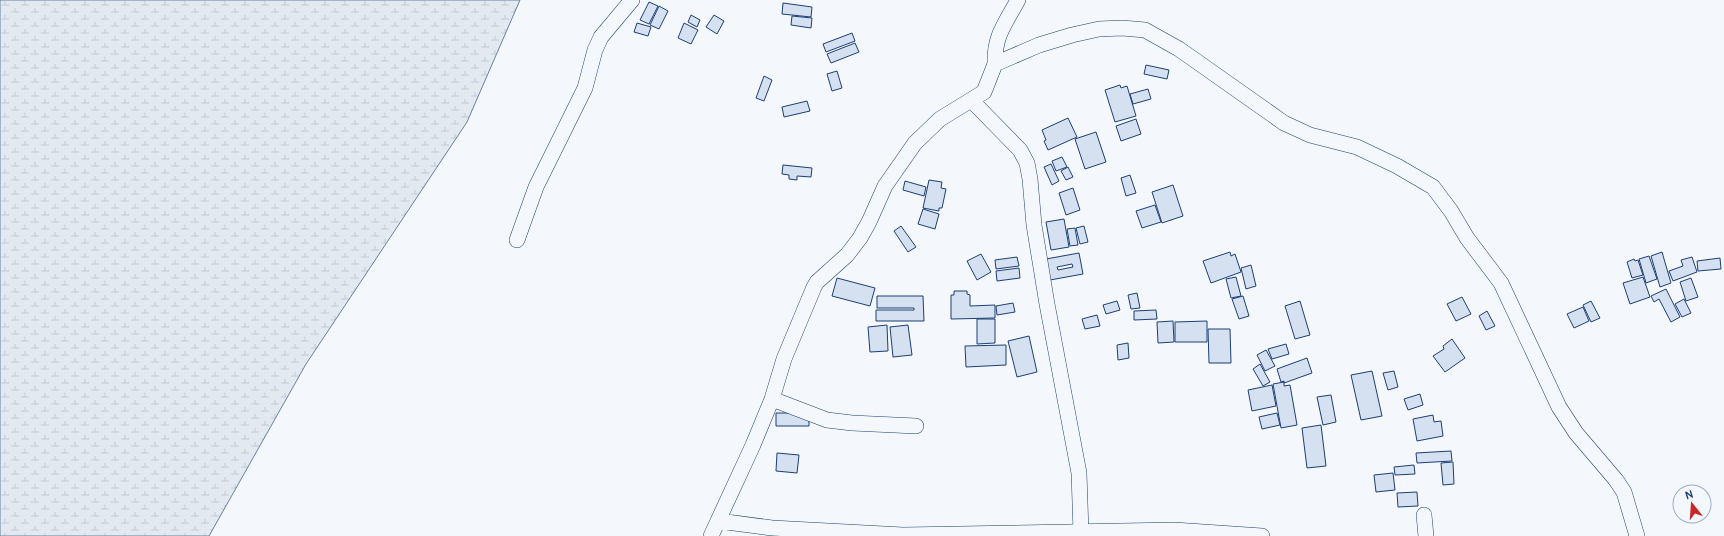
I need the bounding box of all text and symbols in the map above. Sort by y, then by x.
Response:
north arrow [1672,484,1712,524]
text: N [1683,487,1695,502]

